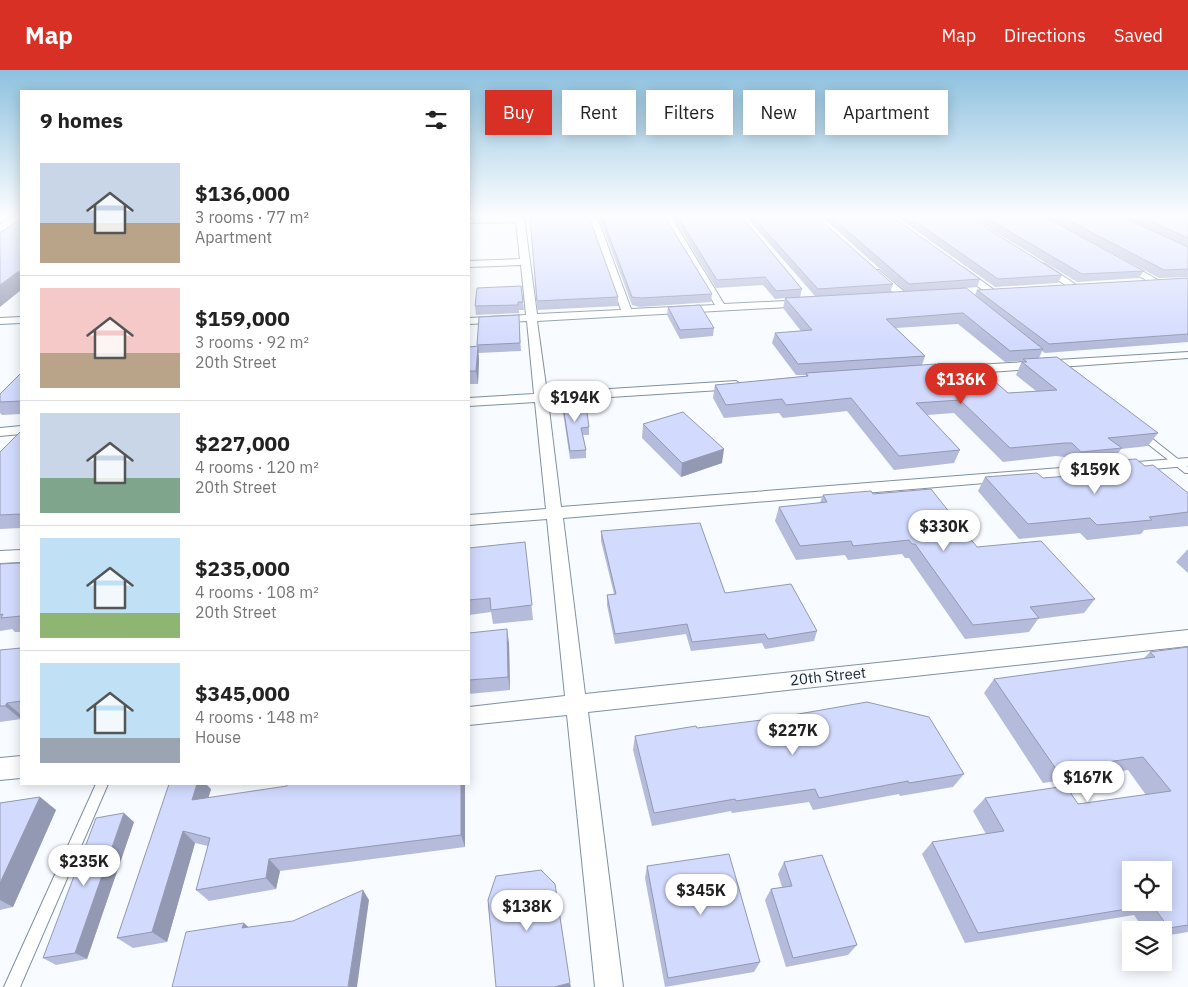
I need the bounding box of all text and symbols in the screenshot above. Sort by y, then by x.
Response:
text: Map [25,19,73,51]
text: Map [941,24,976,47]
text: Directions [1004,24,1086,47]
text: Saved [1114,24,1163,47]
chip: Buy [485,90,552,135]
chip: Rent [562,90,636,135]
chip: Filters [646,90,733,135]
chip: New [743,90,815,135]
chip: Apartment [825,90,948,135]
text: 9 homes [40,106,123,134]
icon: filters [422,106,450,134]
text: $136,000 [195,179,290,207]
icon: home [80,183,140,243]
text: 3 rooms · 77 m² [195,207,309,227]
text: Apartment [195,227,272,247]
text: $159,000 [195,304,290,332]
icon: home [80,308,140,368]
text: 3 rooms · 92 m² [195,332,309,352]
text: 20th Street [195,352,277,372]
pin: $136K [926,362,996,405]
text: $136K [936,369,986,389]
pin: $194K [540,380,610,423]
text: $194K [550,387,600,407]
text: $227,000 [195,429,290,457]
icon: home [80,433,140,493]
pin: $159K [1060,452,1130,495]
text: 4 rooms · 120 m² [195,457,319,477]
text: $159K [1070,459,1120,479]
text: 20th Street [195,477,277,497]
pin: $330K [909,510,979,552]
text: $330K [919,516,969,536]
text: $235,000 [195,554,290,582]
icon: home [80,558,140,618]
text: 4 rooms · 108 m² [195,582,319,602]
text: 20th Street [195,602,277,622]
street label: 20th Street [789,663,867,689]
text: $345,000 [195,679,290,707]
icon: home [80,683,140,743]
text: 4 rooms · 148 m² [195,707,319,727]
pin: $227K [758,714,828,756]
text: $227K [768,720,818,740]
text: House [195,727,241,747]
pin: $167K [1053,760,1123,803]
text: $167K [1063,767,1113,787]
pin: $235K [49,844,119,887]
text: $235K [59,851,109,871]
map controls [1122,861,1172,971]
button: locate [1122,861,1172,911]
pin: $345K [666,874,736,916]
text: $345K [676,880,726,900]
pin: $138K [492,890,562,932]
text: $138K [502,896,552,916]
button: layers [1122,921,1172,971]

